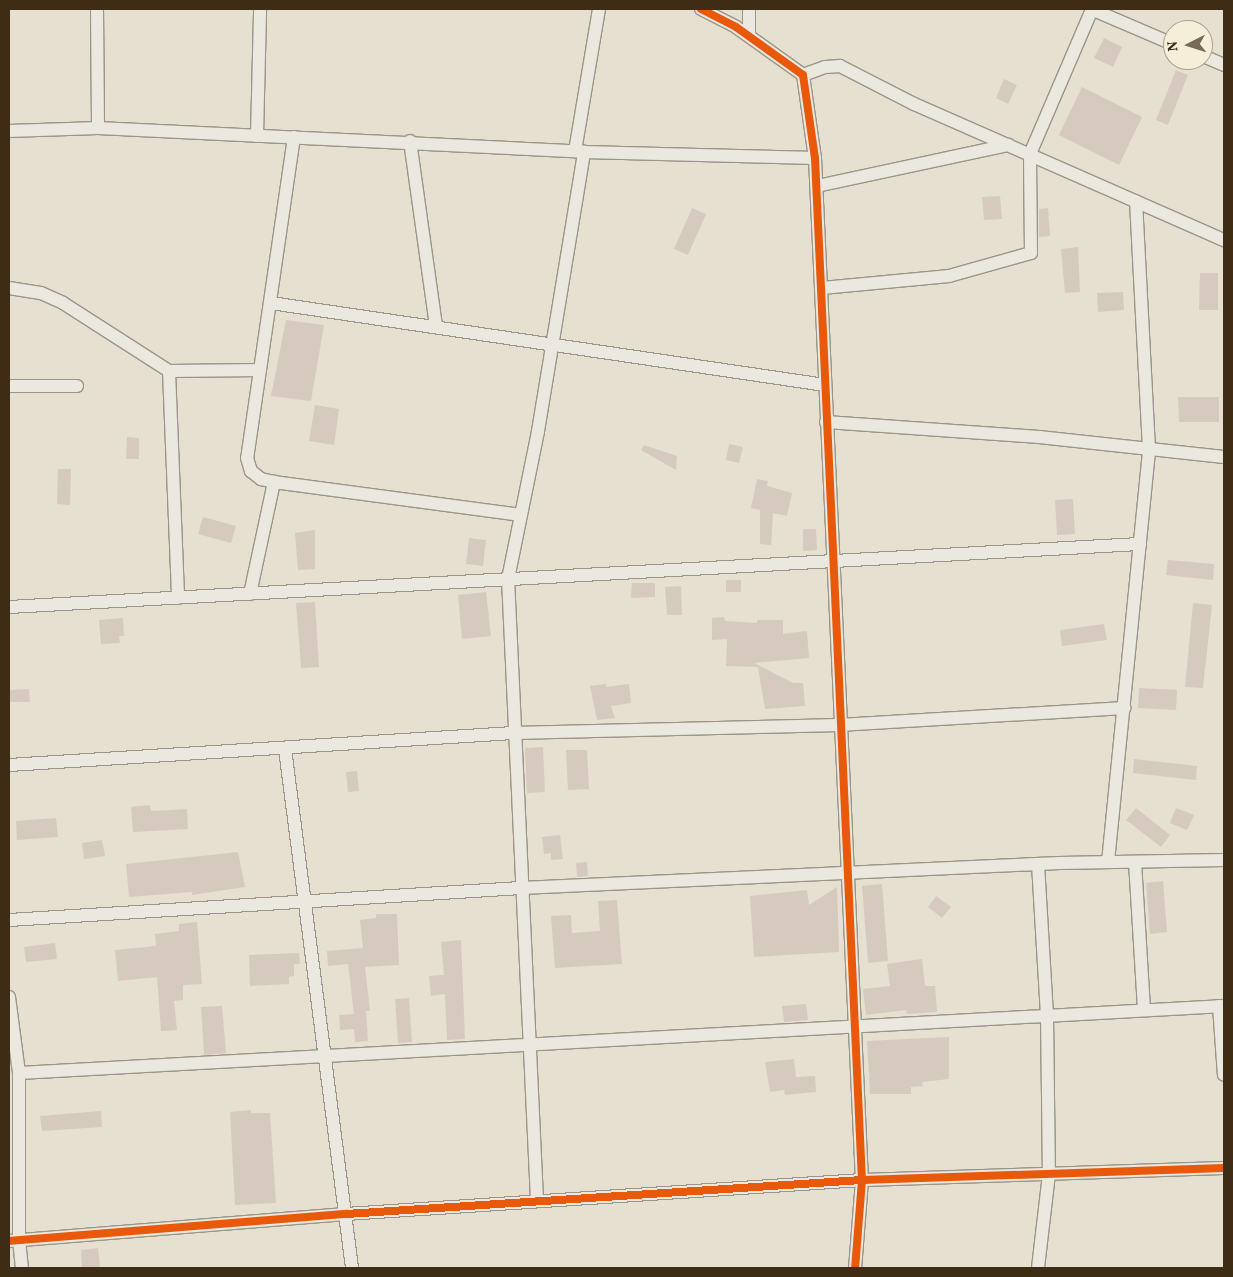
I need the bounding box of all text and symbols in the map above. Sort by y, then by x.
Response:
north arrow [1163,20,1213,70]
text: N [1164,40,1183,52]

